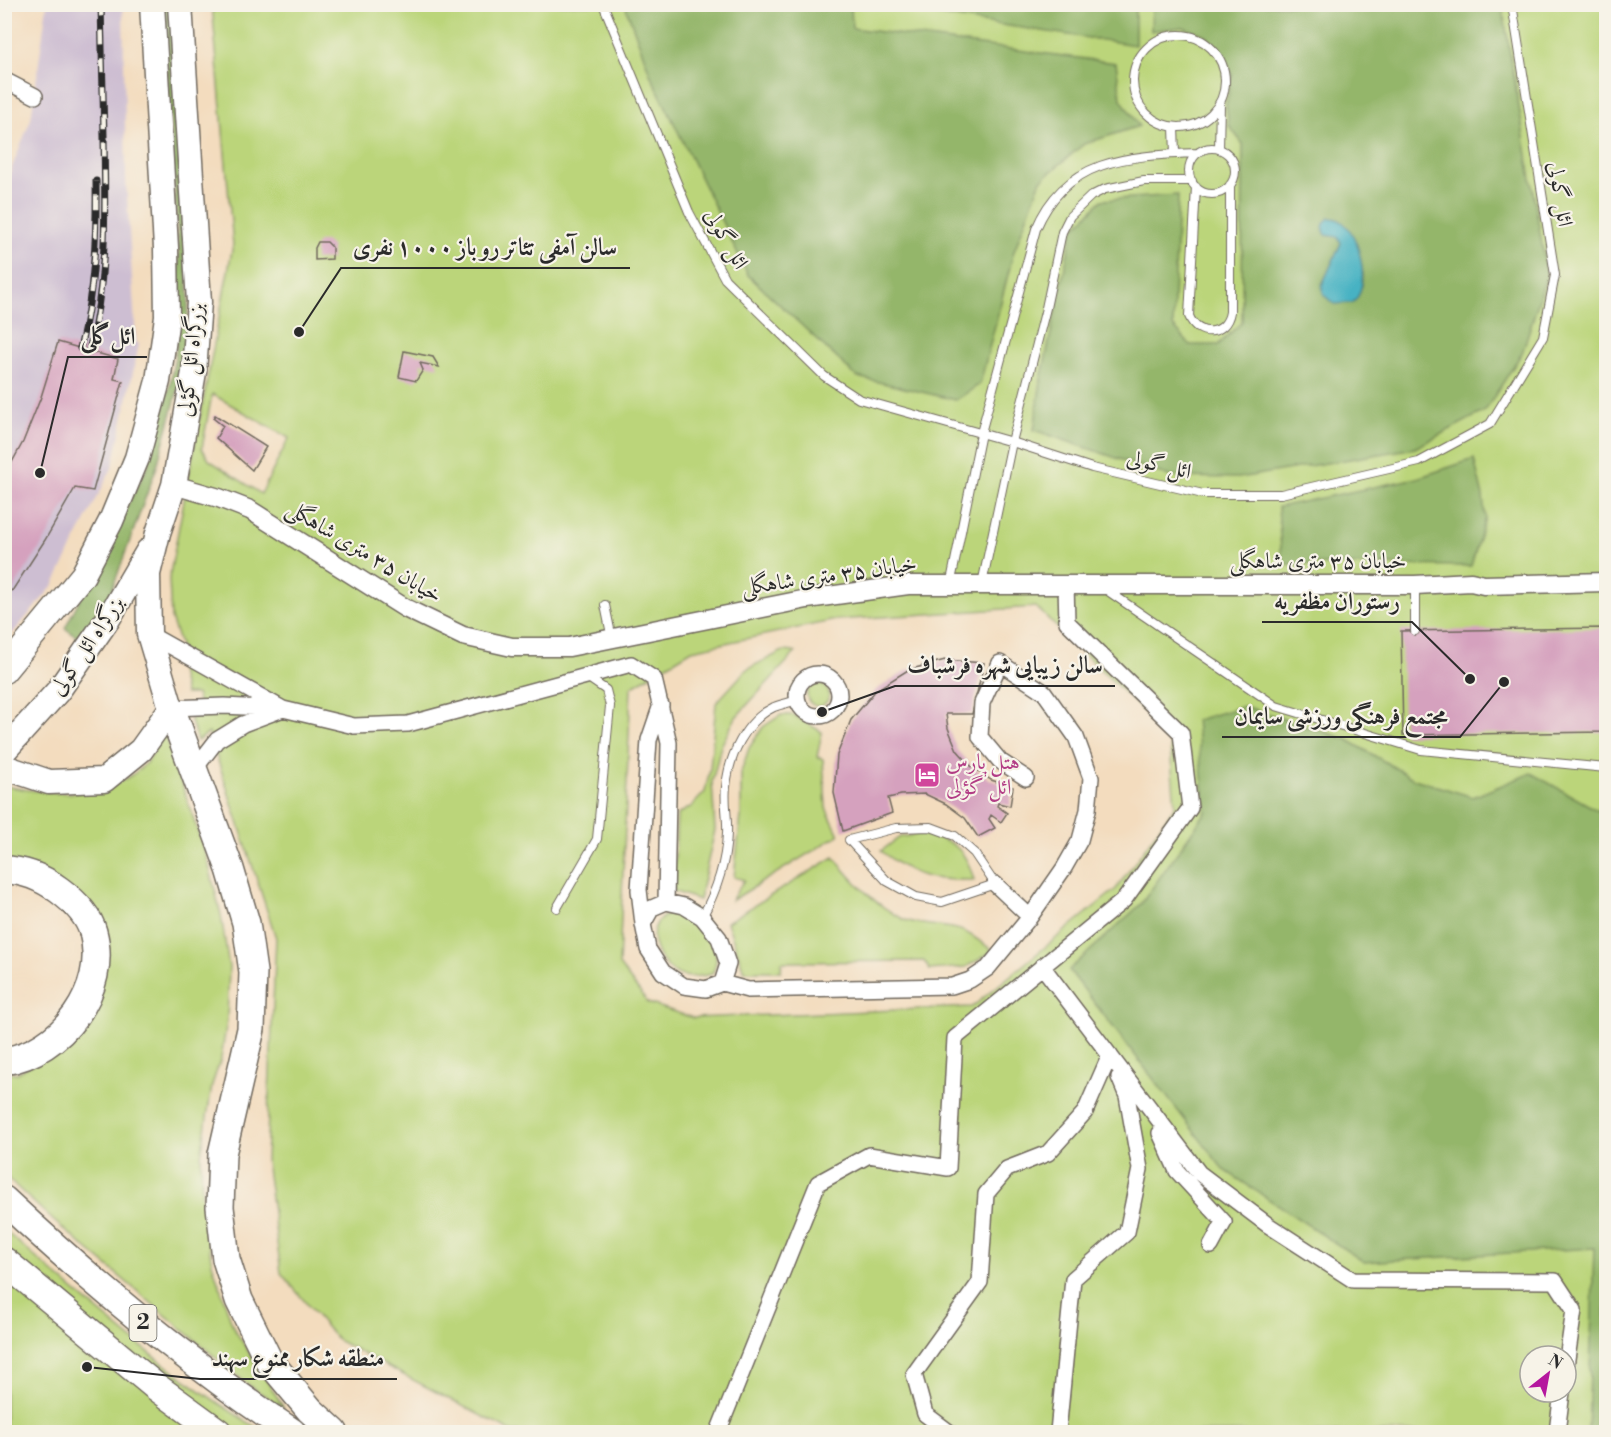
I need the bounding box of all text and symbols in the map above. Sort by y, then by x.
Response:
street label: ائل گولی [1541,160,1578,229]
street label: ائل گولی [697,204,754,275]
callout: سالن آمفی تئاتر رو باز ۱۰۰۰ نفری [341,226,630,268]
text: سالن آمفی تئاتر رو باز ۱۰۰۰ نفری [353,233,617,264]
street label: بزرگراه ائل گؤلی [170,301,211,418]
callout: ائل‌گلی [68,315,147,357]
text: ائل‌گلی [79,321,136,355]
street label: ائل گولی [1124,444,1194,487]
street label: خیابان ۳۵ متری شاهگلی [280,494,447,611]
street label: خیابان ۳۵ متری شاهگلی [1229,547,1407,577]
street label: خیابان ۳۵ متری شاهگلی [739,549,919,604]
callout: رستوران مظفریه [1262,580,1412,622]
text: رستوران مظفریه [1274,587,1400,617]
street label: بزرگراه ائل گولی [42,590,131,701]
callout: سالن زیبایی شهره فرشباف [895,644,1115,686]
text: سالن زیبایی شهره فرشباف [907,651,1103,681]
callout: مجتمع فرهنگی ورزشی سایمان [1222,695,1460,737]
text: مجتمع فرهنگی ورزشی سایمان [1234,701,1448,738]
place label: هتل پارس ائل گؤلی [946,749,1020,802]
hotel icon: هتل پارس ائل گؤلی [912,760,942,790]
road number: 2 [130,1305,156,1341]
callout: منطقه شکار ممنوع سهند [200,1337,397,1379]
text: منطقه شکار ممنوع سهند [212,1344,384,1378]
north arrow [1518,1344,1578,1404]
text: N [1545,1350,1566,1374]

